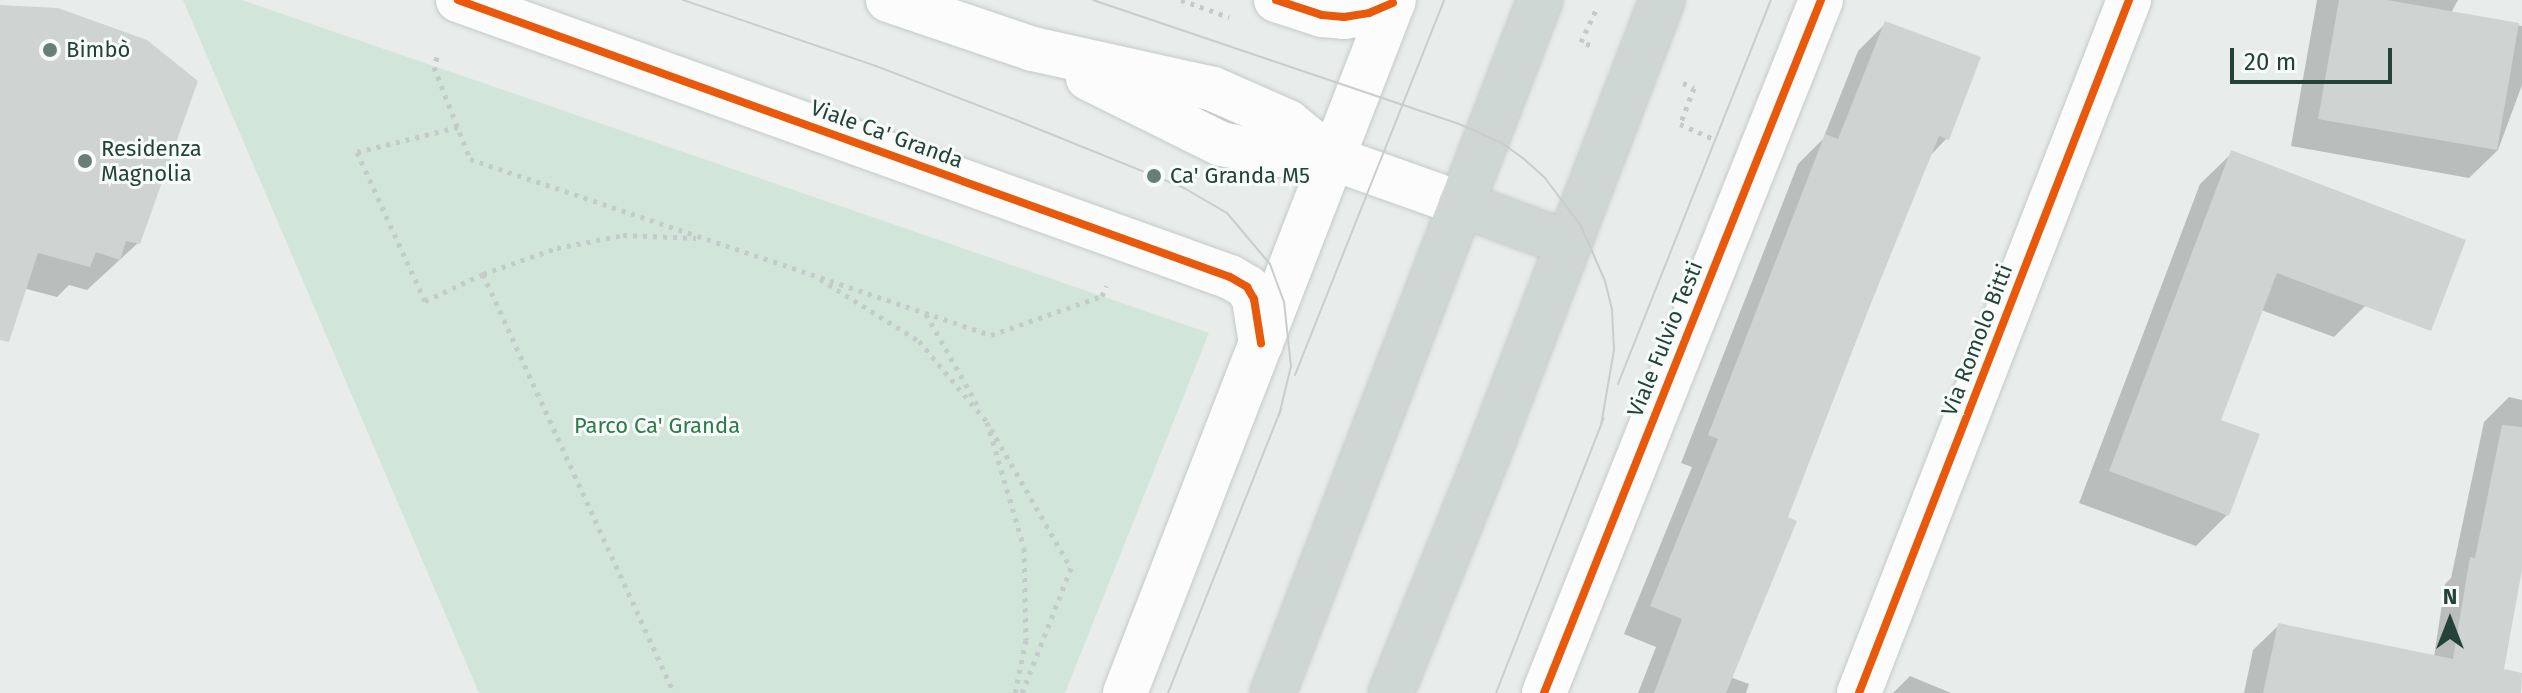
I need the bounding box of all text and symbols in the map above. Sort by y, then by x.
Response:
scale bar [2234,32,2396,82]
place label: Bimbò [66,37,130,63]
marker: Bimbò [41,41,59,59]
text: 20 m [2244,48,2296,76]
street label: Viale Ca' Granda [807,94,967,174]
place label: Residenza Magnolia [101,135,202,186]
marker: Residenza Magnolia [76,152,94,170]
place label: Ca' Granda M5 [1170,163,1310,189]
marker: Ca' Granda M5 [1145,167,1163,185]
street label: Viale Fulvio Testi [1622,257,1708,421]
street label: Via Romolo Bitti [1936,260,2018,420]
park label: Parco Ca' Granda [574,413,740,439]
north arrow [2410,581,2490,661]
text: N [2443,583,2457,610]

